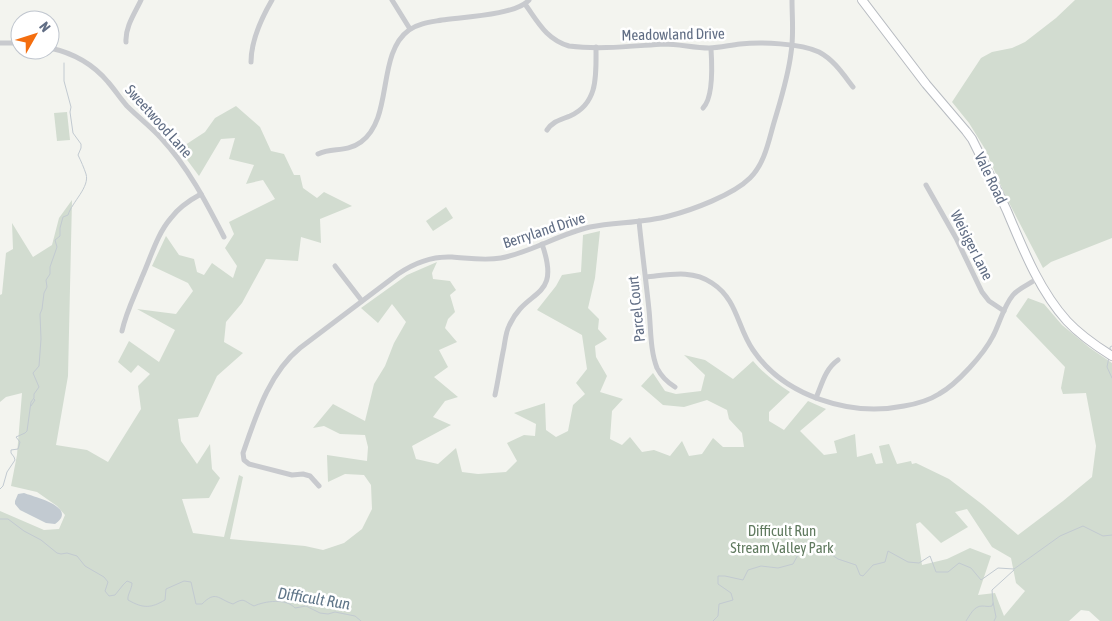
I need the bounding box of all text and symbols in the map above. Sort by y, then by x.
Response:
north arrow [10,10,60,60]
text: N [36,19,54,35]
street label: Meadowland Drive [621,25,725,43]
street label: Sweetwood Lane [122,81,196,161]
street label: Vale Road [971,149,1011,207]
street label: Weisiger Lane [947,207,997,283]
street label: Berryland Drive [501,209,587,251]
street label: Parcel Court [624,275,648,343]
park label: Difficult Run Stream Valley Park [730,522,834,556]
water label: Difficult Run [276,583,352,613]

